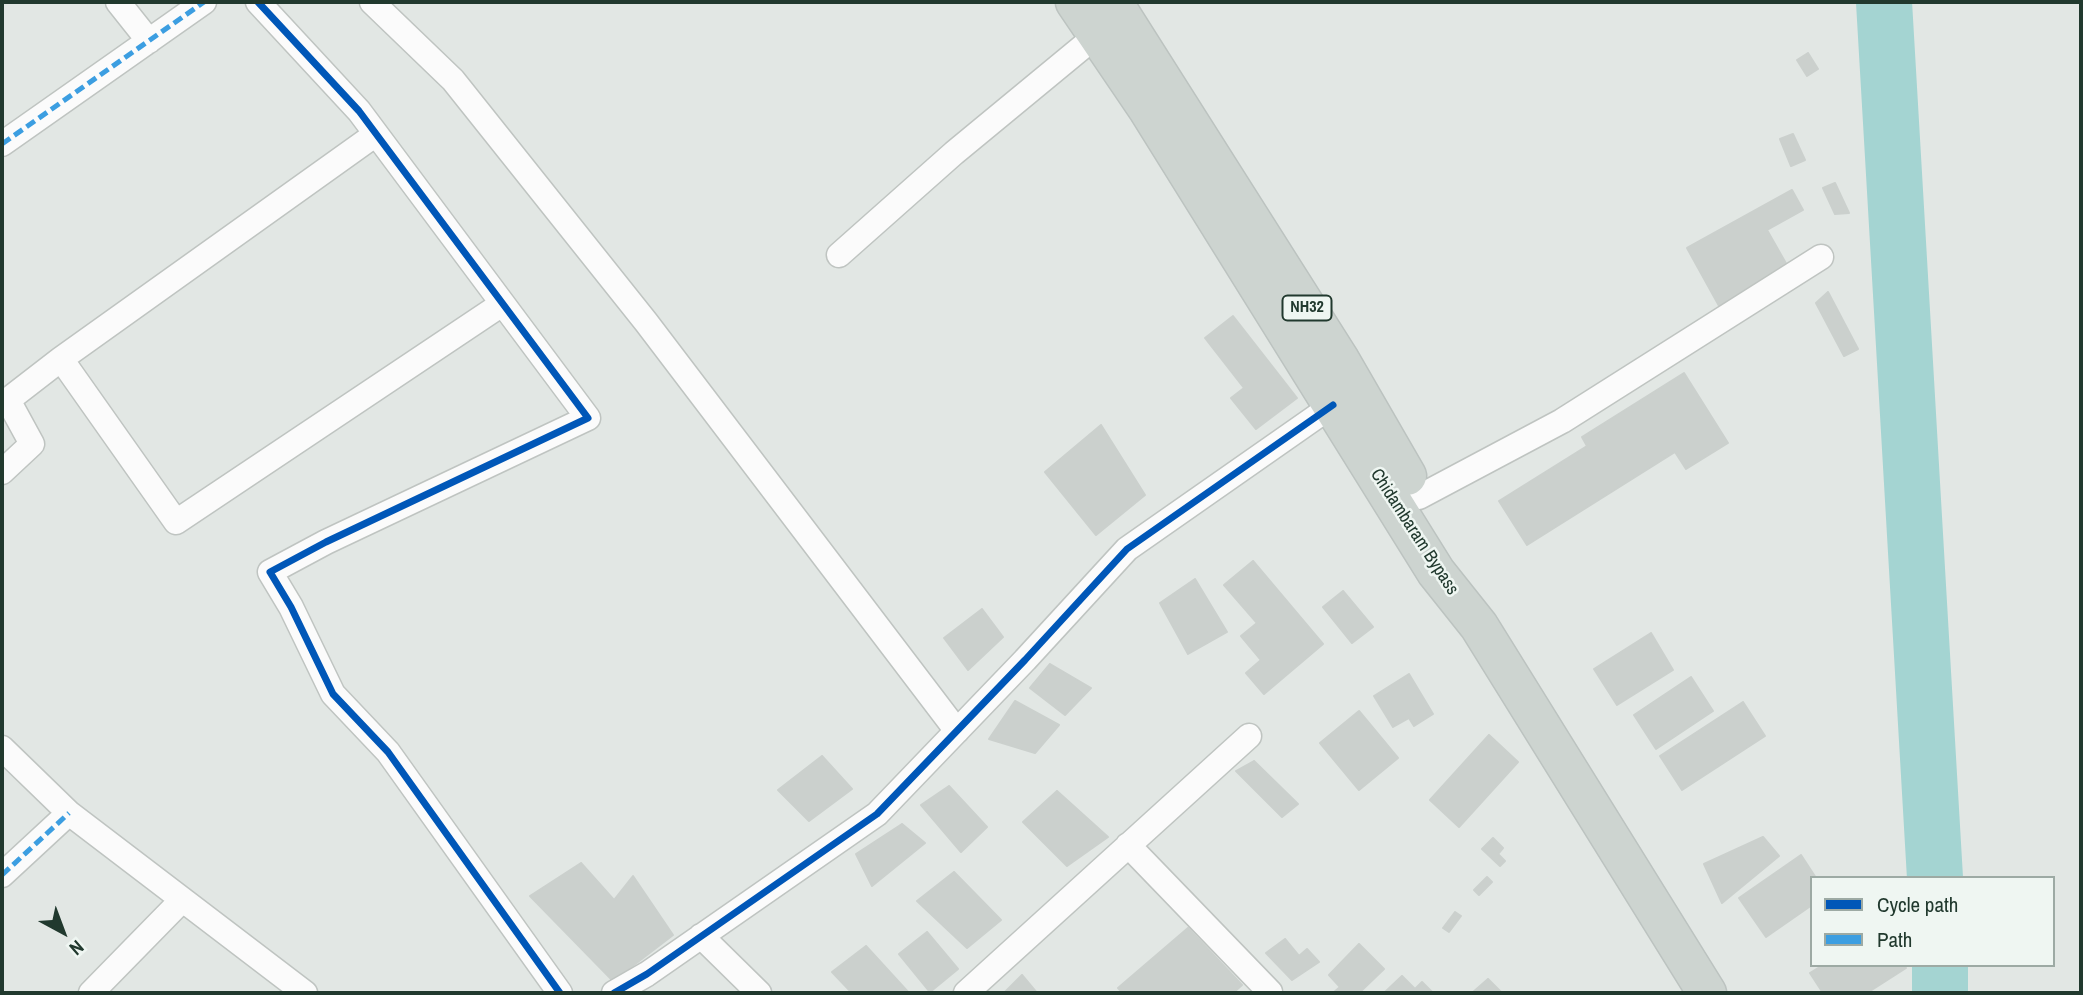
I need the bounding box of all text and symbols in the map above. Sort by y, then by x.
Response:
road number: NH32 [1282,296,1332,320]
street label: Chidambaram Bypass [1365,465,1463,599]
legend [1810,876,2055,967]
text: Cycle path [1877,890,1958,919]
north arrow [28,897,98,967]
text: Path [1877,925,1912,954]
text: N [64,934,90,961]

